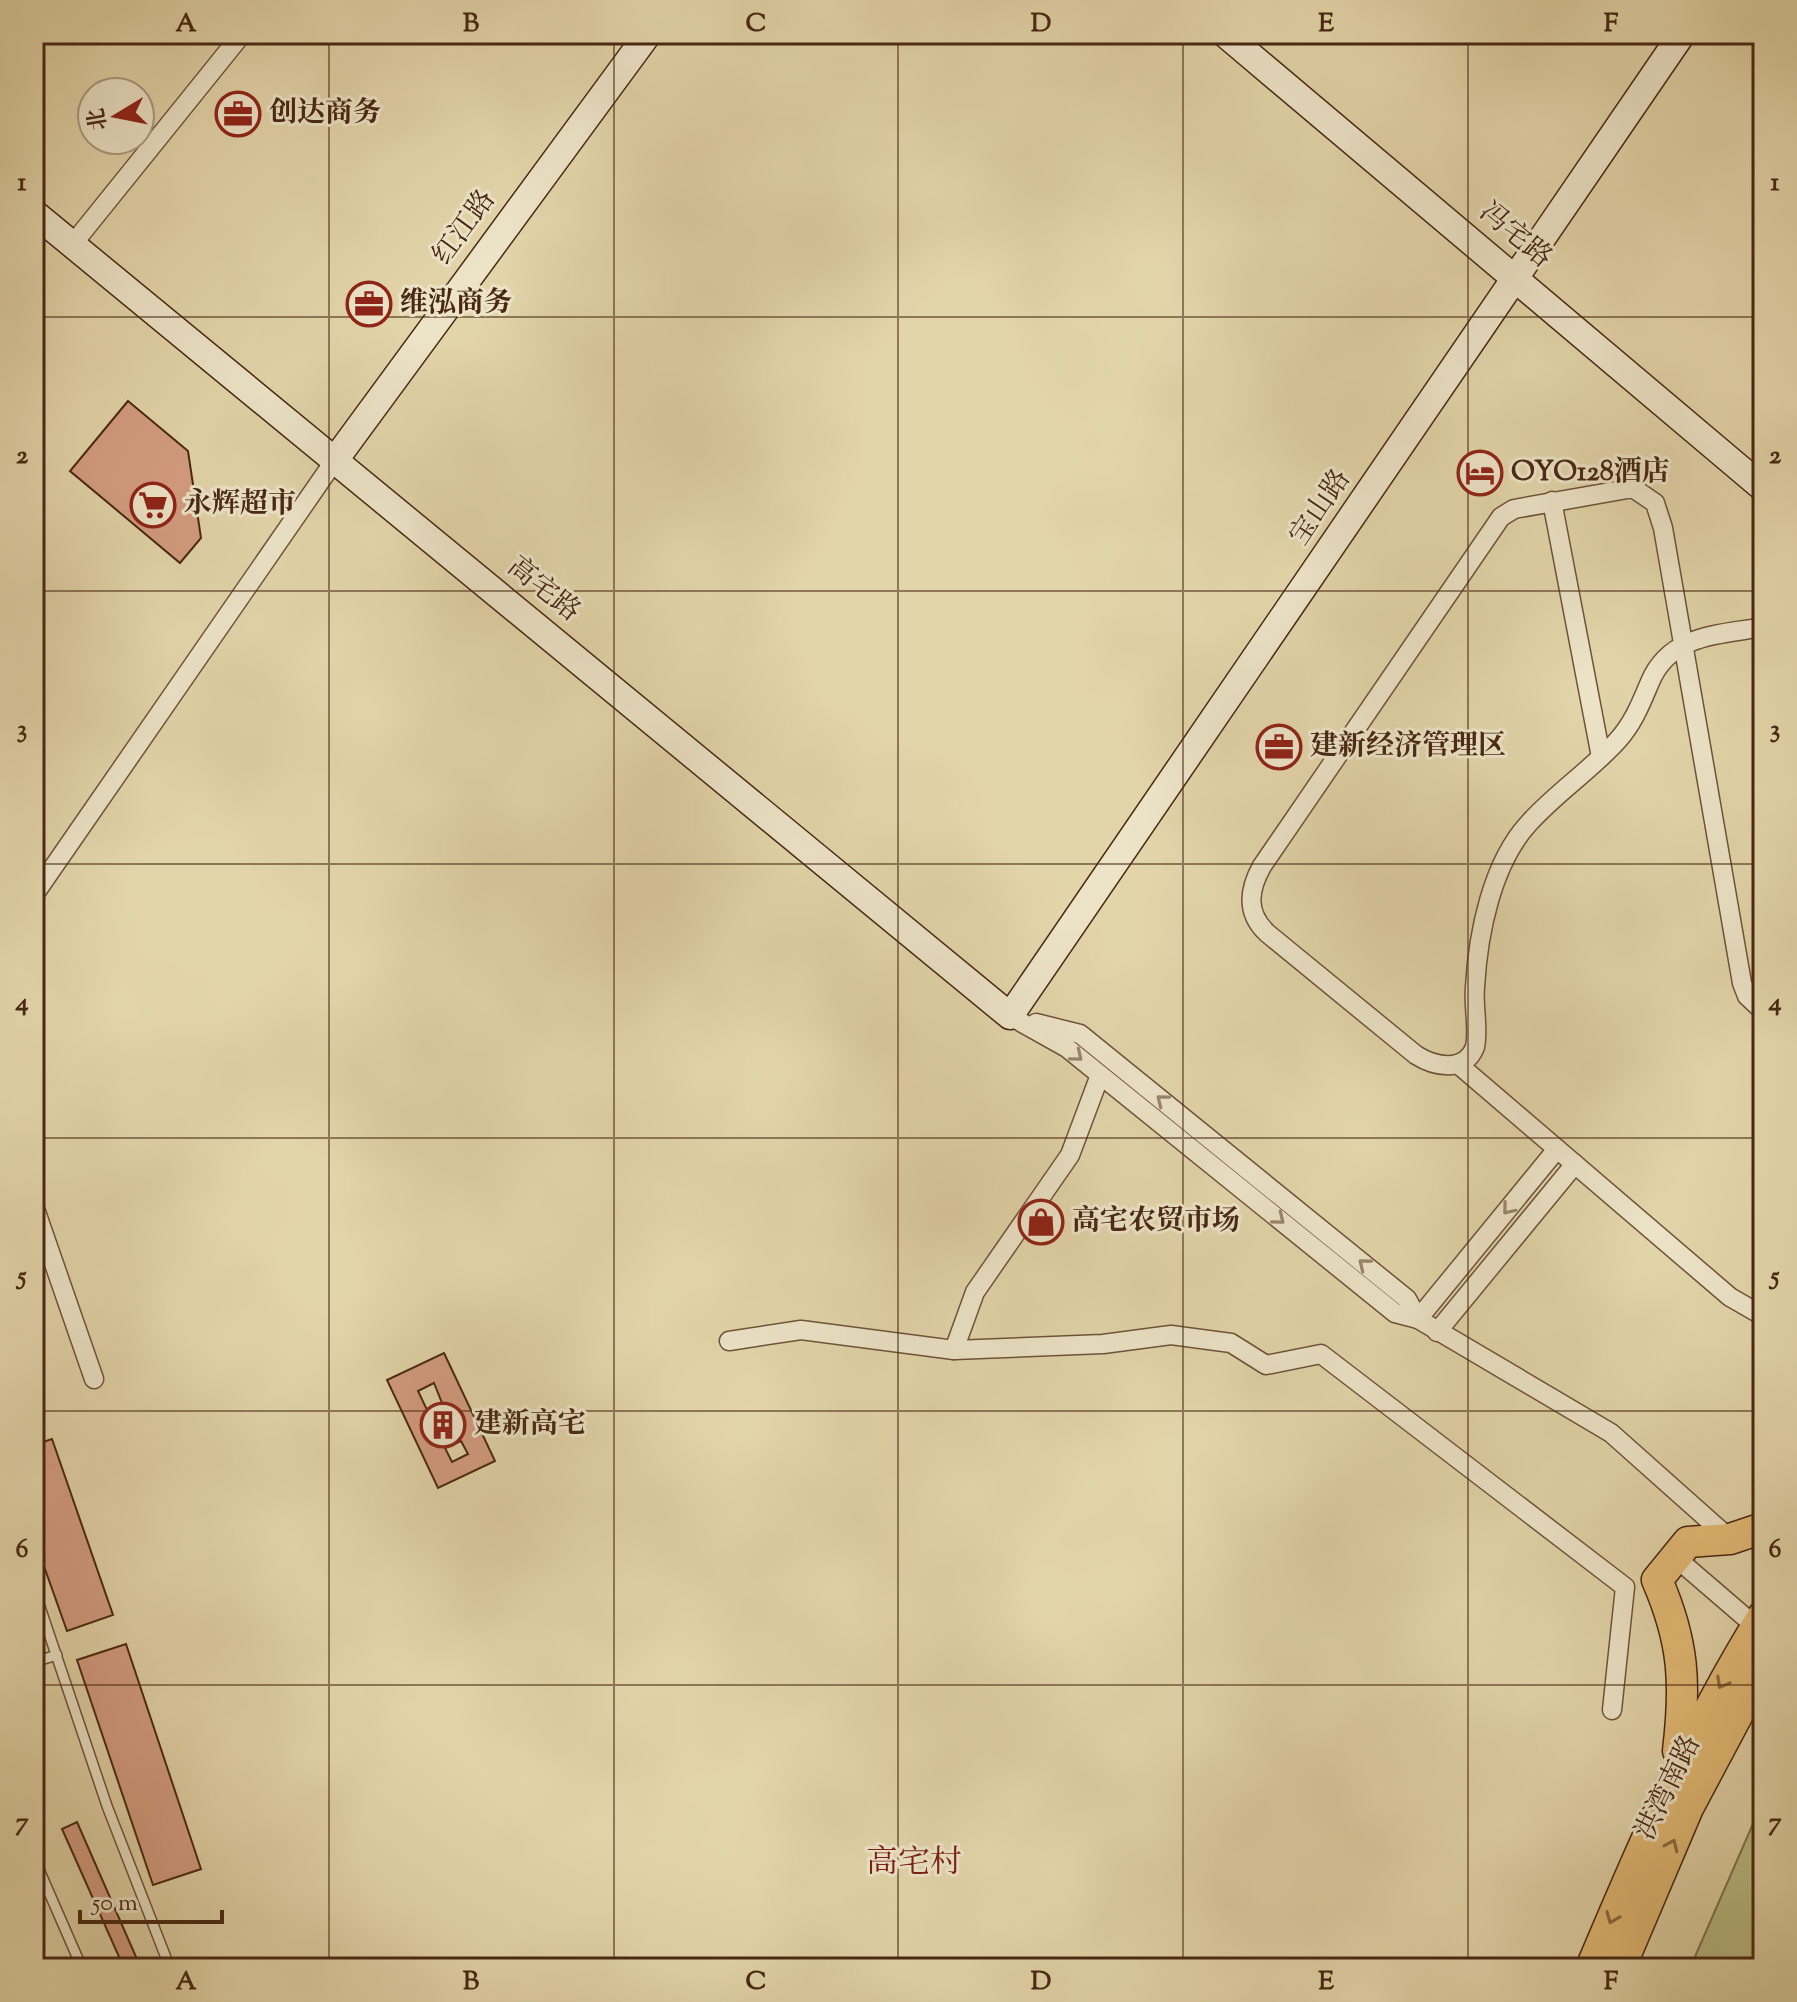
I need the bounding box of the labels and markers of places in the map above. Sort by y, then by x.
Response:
office icon: 创达商务 [214,90,262,138]
place label: 创达商务 [269,94,381,134]
office icon: 维泓商务 [345,280,393,328]
place label: 维泓商务 [400,284,512,324]
hotel icon: OYO128酒店 [1456,449,1504,497]
place label: OYO128酒店 [1511,453,1670,493]
supermarket icon: 永辉超市 [129,481,177,529]
place label: 永辉超市 [184,485,296,525]
office icon: 建新经济管理区 [1255,723,1303,771]
place label: 建新经济管理区 [1310,727,1506,767]
shop icon: 高宅农贸市场 [1017,1198,1065,1246]
place label: 高宅农贸市场 [1072,1202,1240,1242]
building icon: 建新高宅 [419,1401,467,1449]
place label: 建新高宅 [474,1405,586,1445]

